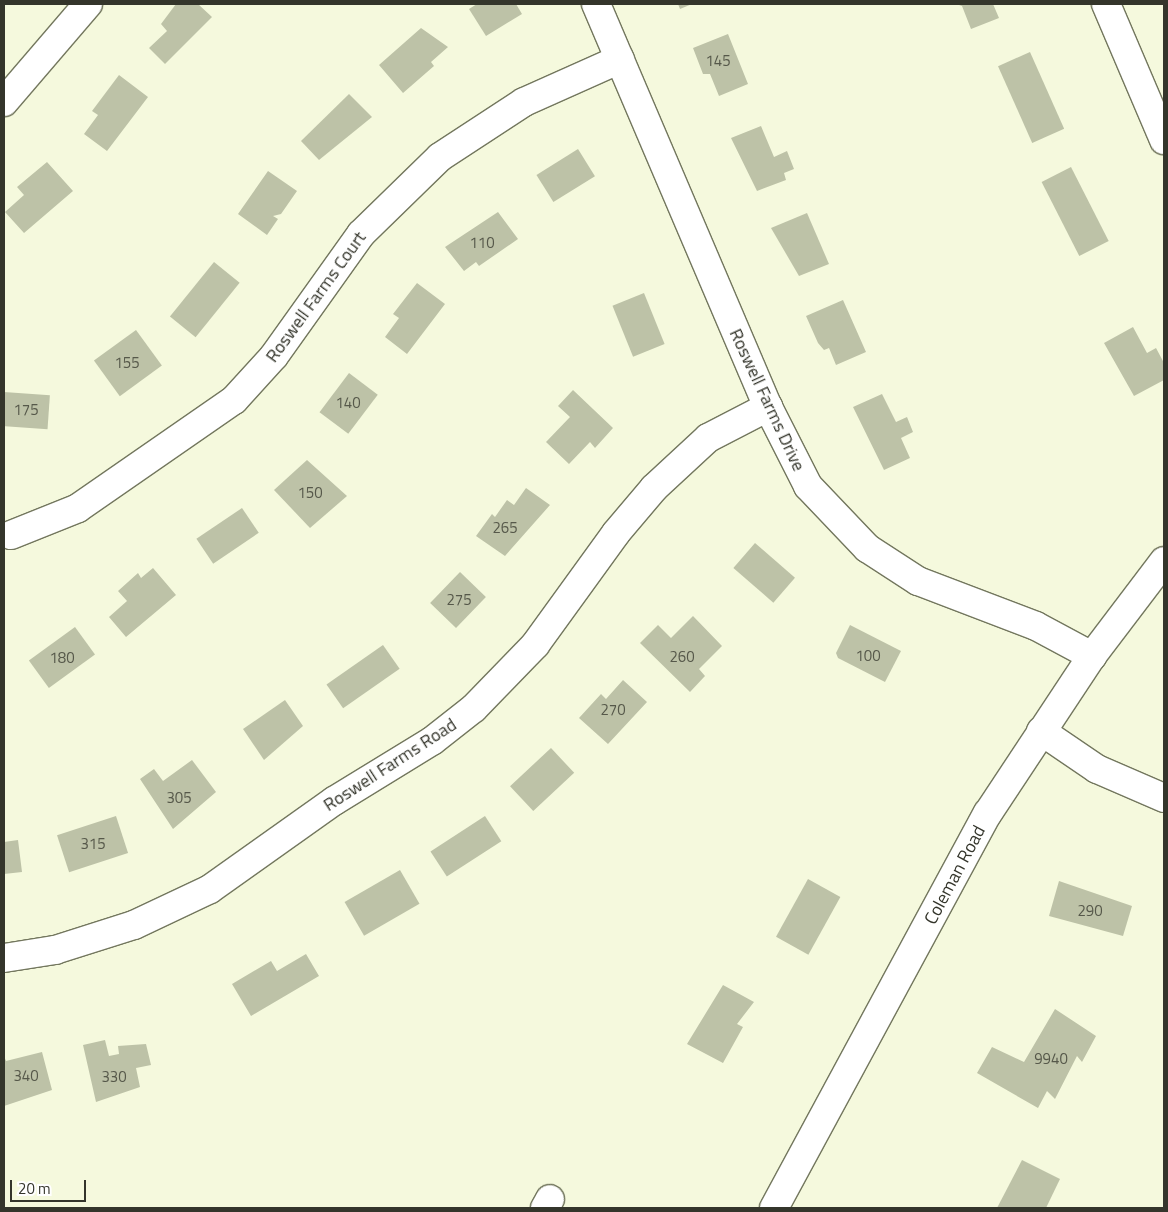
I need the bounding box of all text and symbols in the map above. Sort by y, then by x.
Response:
house number: 145 [705,52,731,70]
street label: Roswell Farms Court [261,227,371,367]
house number: 110 [469,234,495,252]
street label: Roswell Farms Drive [725,325,809,475]
house number: 155 [114,354,140,372]
house number: 140 [335,394,361,412]
house number: 175 [13,401,39,419]
house number: 150 [297,484,323,502]
house number: 265 [492,519,518,537]
house number: 275 [446,591,472,609]
house number: 100 [855,647,881,665]
house number: 260 [669,648,695,666]
house number: 180 [49,649,75,667]
house number: 270 [600,701,626,719]
street label: Roswell Farms Road [319,714,461,816]
house number: 305 [166,789,192,807]
street label: Coleman Road [920,822,990,928]
house number: 315 [80,835,106,853]
house number: 290 [1077,902,1103,920]
house number: 9940 [1034,1050,1068,1068]
house number: 340 [13,1067,39,1085]
house number: 330 [101,1068,127,1086]
scale bar [12,1170,89,1202]
text: 20 m [18,1177,51,1200]

